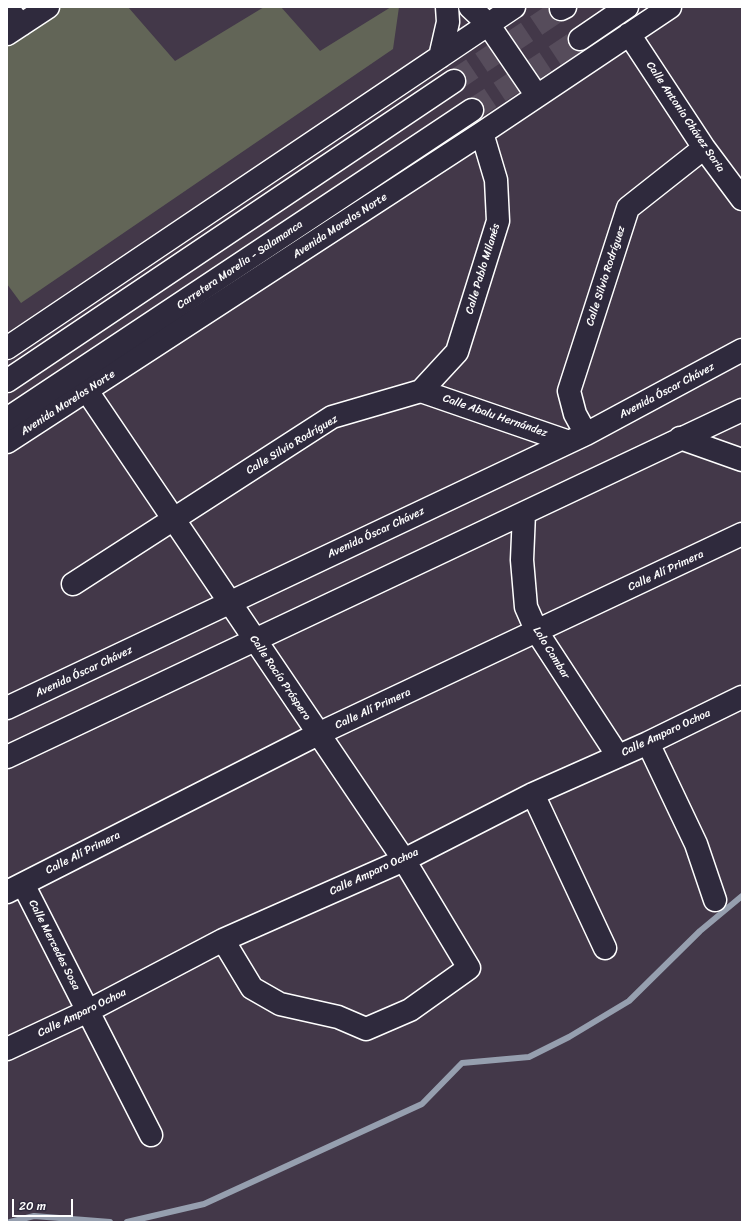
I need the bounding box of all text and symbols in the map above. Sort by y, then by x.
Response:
street label: Calle Antonio Chávez Soria [643,59,727,175]
street label: Avenida Morelos Norte [290,191,390,261]
street label: Carretera Morelia - Salamanca [175,218,305,312]
street label: Calle Pablo Milanés [463,222,503,316]
street label: Calle Silvio Rodríguez [584,224,628,328]
street label: Avenida Óscar Chávez [617,360,717,422]
street label: Avenida Morelos Norte [18,368,118,438]
street label: Calle Abalu Hernández [441,392,549,440]
street label: Calle Silvio Rodríguez [244,412,340,478]
street label: Avenida Óscar Chávez [325,505,427,561]
street label: Calle Alí Primera [626,548,706,594]
street label: Lolo Cambar [530,624,572,682]
street label: Calle Rocío Próspero [247,633,313,723]
street label: Avenida Óscar Chávez [33,644,135,700]
street label: Calle Alí Primera [333,686,413,732]
street label: Calle Amparo Ochoa [619,707,713,759]
street label: Calle Alí Primera [44,829,122,877]
street label: Calle Amparo Ochoa [327,846,421,898]
street label: Calle Mercedes Sosa [26,898,82,992]
street label: Calle Amparo Ochoa [36,986,128,1040]
scale bar [14,1191,75,1217]
text: 20 m [19,1195,46,1217]

